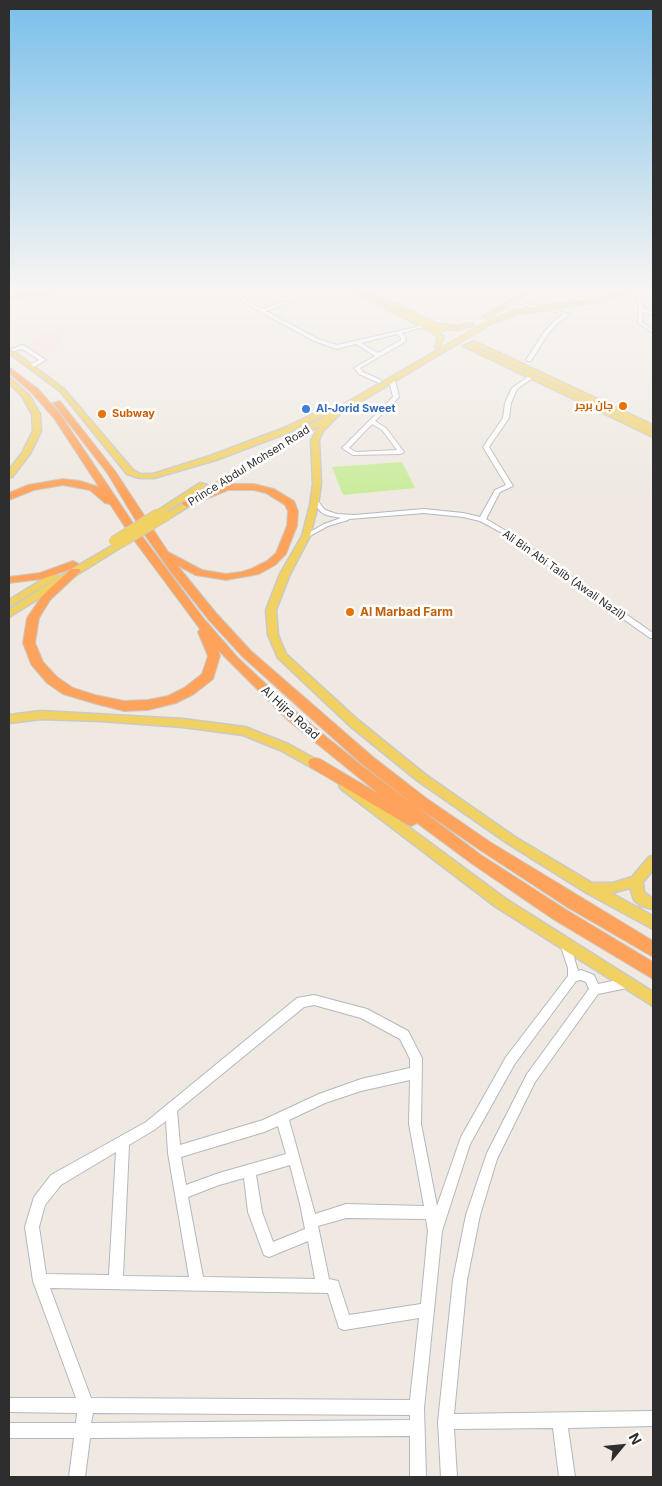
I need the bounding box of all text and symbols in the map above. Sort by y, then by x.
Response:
place label: جان برجر [575,399,613,413]
marker: جان برجر [617,400,629,412]
place label: Al-Jorid Sweet [316,402,396,416]
marker: Al-Jorid Sweet [300,403,312,415]
place label: Subway [112,407,155,421]
marker: Subway [96,408,108,420]
street label: Prince Abdul Mohsen Road [186,423,312,509]
street label: Ali Bin Abi Talib (Awali Nazil) [500,527,628,623]
place label: Al Marbad Farm [360,605,453,619]
marker: Al Marbad Farm [344,606,356,618]
street label: Al Hijra Road [258,683,322,743]
north arrow [597,1421,647,1471]
text: N [626,1430,646,1447]

